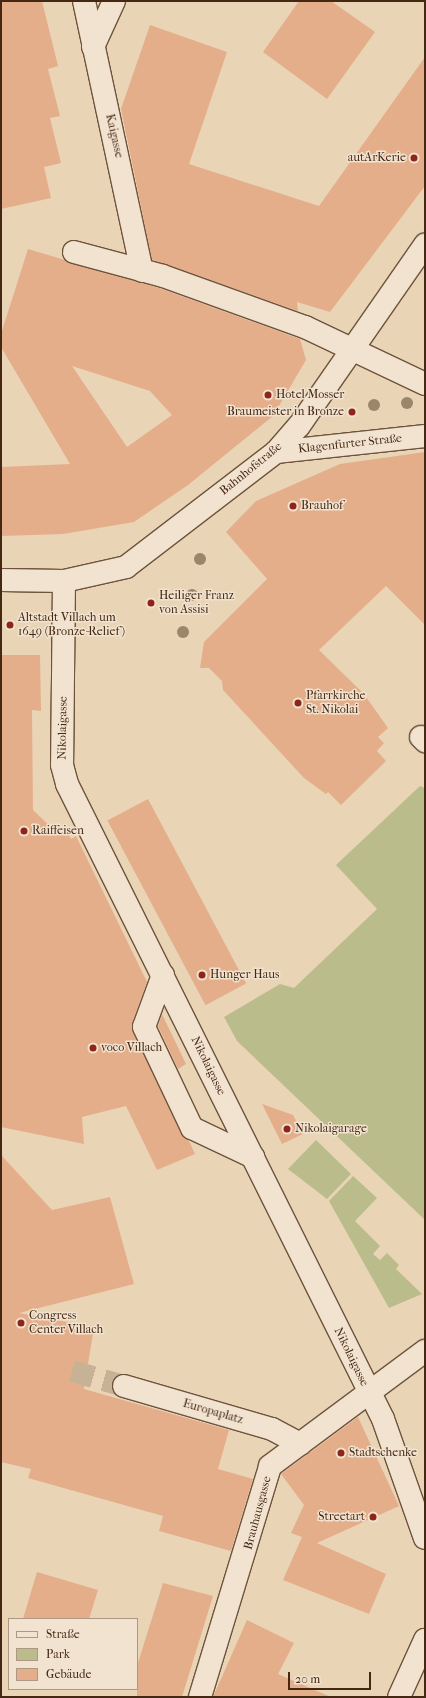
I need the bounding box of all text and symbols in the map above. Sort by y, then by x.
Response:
street label: Kaigasse [102,113,126,159]
place label: autArKerie [348,151,406,165]
marker: autArKerie [409,153,419,163]
place label: Hotel Mosser [276,388,344,402]
marker: Hotel Mosser [263,390,273,400]
place label: Braumeister in Bronze [227,405,344,419]
marker: Braumeister in Bronze [347,407,357,417]
street label: Klagenfurter Straße [297,431,403,457]
street label: Bahnhofstraße [217,440,285,498]
place label: Brauhof [301,499,343,513]
marker: Brauhof [288,501,298,511]
place label: Heiliger Franz von Assisi [159,589,234,617]
marker: Heiliger Franz von Assisi [146,598,156,608]
place label: Altstadt Villach um 1649 (Bronze-Relief) [18,611,125,639]
marker: Altstadt Villach um 1649 (Bronze-Relief) [5,620,15,630]
place label: Pfarrkirche St. Nikolai [306,689,365,717]
street label: Nikolaigasse [55,696,71,760]
marker: Pfarrkirche St. Nikolai [293,698,303,708]
place label: Raiffeisen [32,824,84,838]
marker: Raiffeisen [19,826,29,836]
place label: Hunger Haus [210,968,279,982]
marker: Hunger Haus [197,970,207,980]
street label: Nikolaigasse [188,1034,228,1098]
place label: voco Villach [101,1041,162,1055]
marker: voco Villach [88,1043,98,1053]
place label: Nikolaigarage [295,1122,367,1136]
marker: Nikolaigarage [282,1124,292,1134]
place label: Congress Center Villach [29,1309,103,1337]
marker: Congress Center Villach [16,1318,26,1328]
street label: Nikolaigasse [331,1325,371,1389]
street label: Europaplatz [181,1397,245,1427]
place label: Stadtschenke [349,1446,417,1460]
marker: Stadtschenke [336,1448,346,1458]
street label: Brauhausgasse [241,1475,275,1551]
place label: Streetart [318,1510,365,1524]
marker: Streetart [368,1512,378,1522]
legend [8,1618,138,1690]
text: Straße [46,1627,80,1641]
text: Park [46,1647,70,1661]
scale bar [290,1664,373,1690]
text: Gebäude [46,1667,91,1681]
text: 20 m [295,1672,320,1686]

